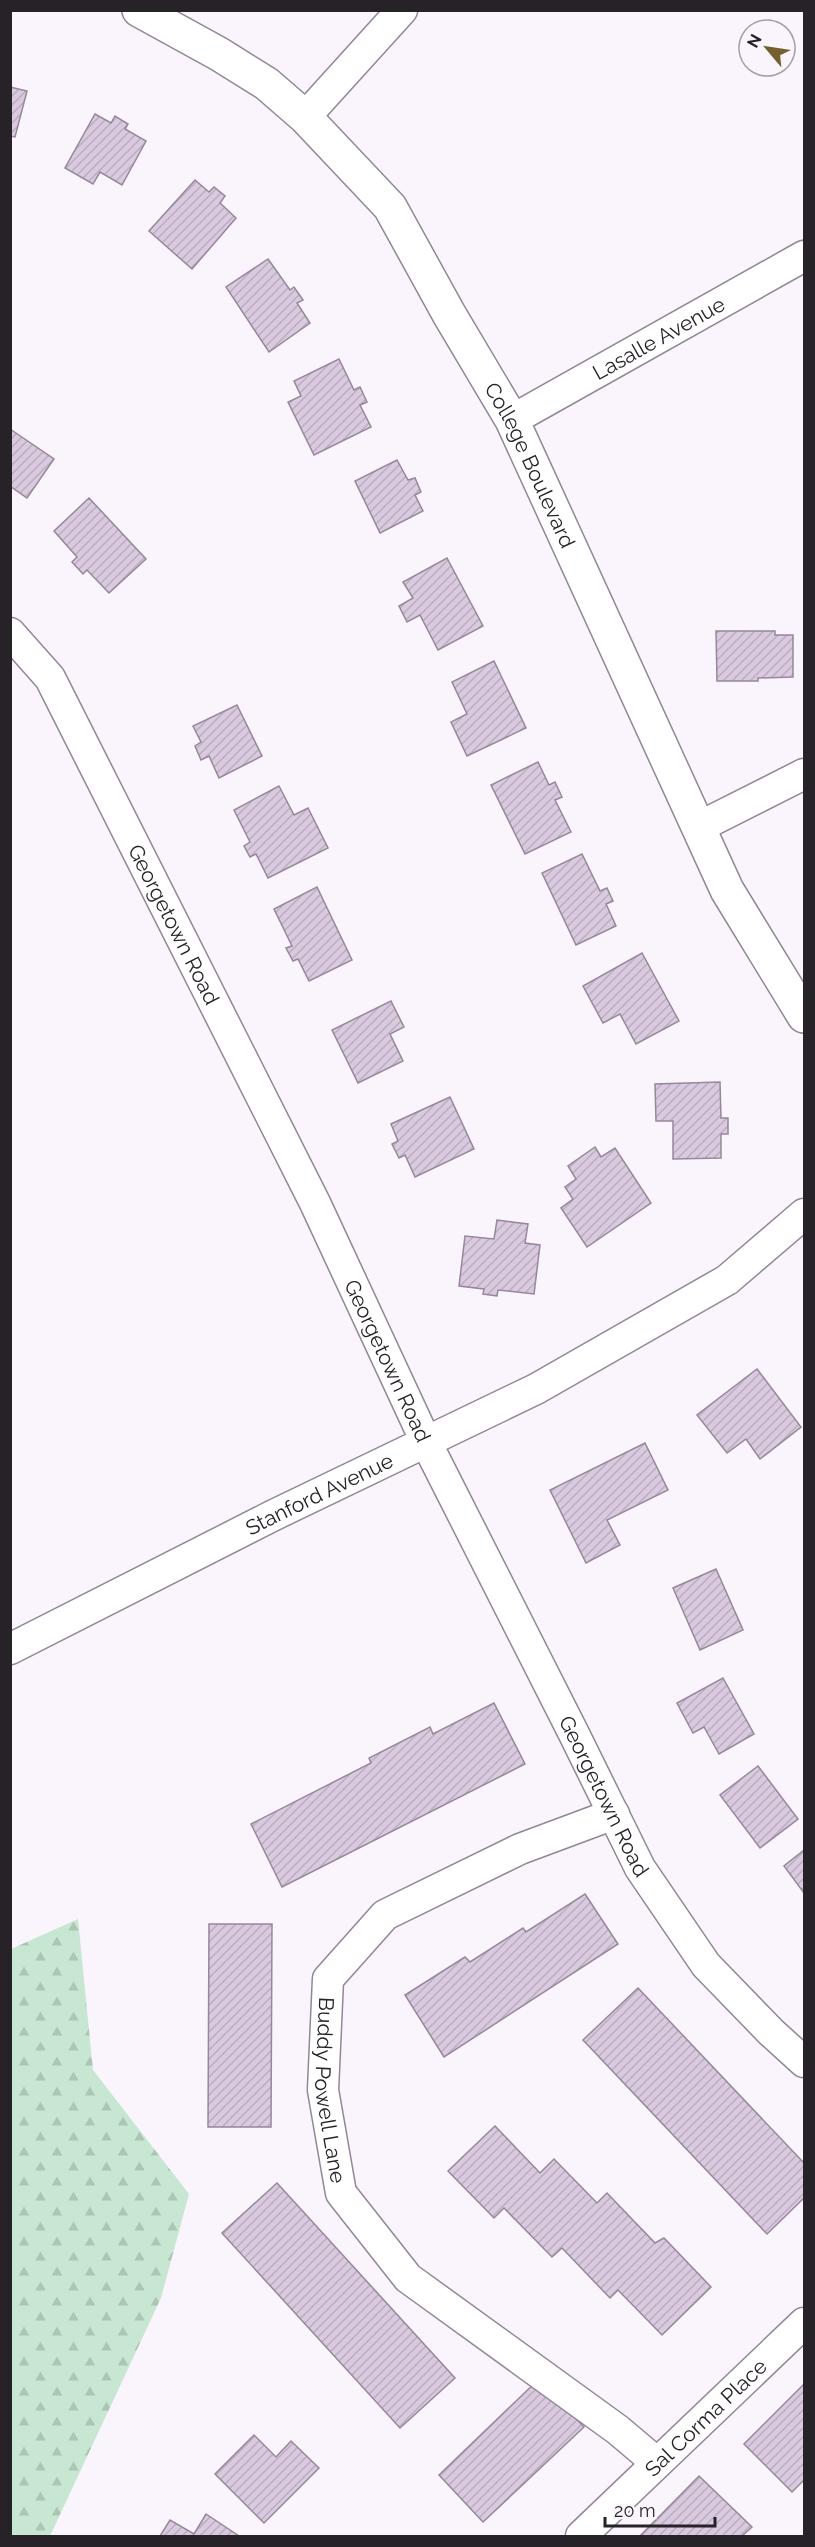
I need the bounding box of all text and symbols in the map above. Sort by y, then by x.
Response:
north arrow [737,18,797,78]
text: N [743,31,766,51]
street label: Lasalle Avenue [588,291,729,385]
street label: College Boulevard [480,378,581,551]
street label: Georgetown Road [123,840,225,1009]
street label: Georgetown Road [340,1275,437,1446]
street label: Stanford Avenue [241,1447,397,1540]
street label: Georgetown Road [554,1711,655,1881]
street label: Buddy Powell Lane [310,1997,352,2185]
street label: Sal Corma Place [639,2353,772,2481]
scale bar [605,2490,714,2528]
text: 20 m [614,2500,656,2521]

